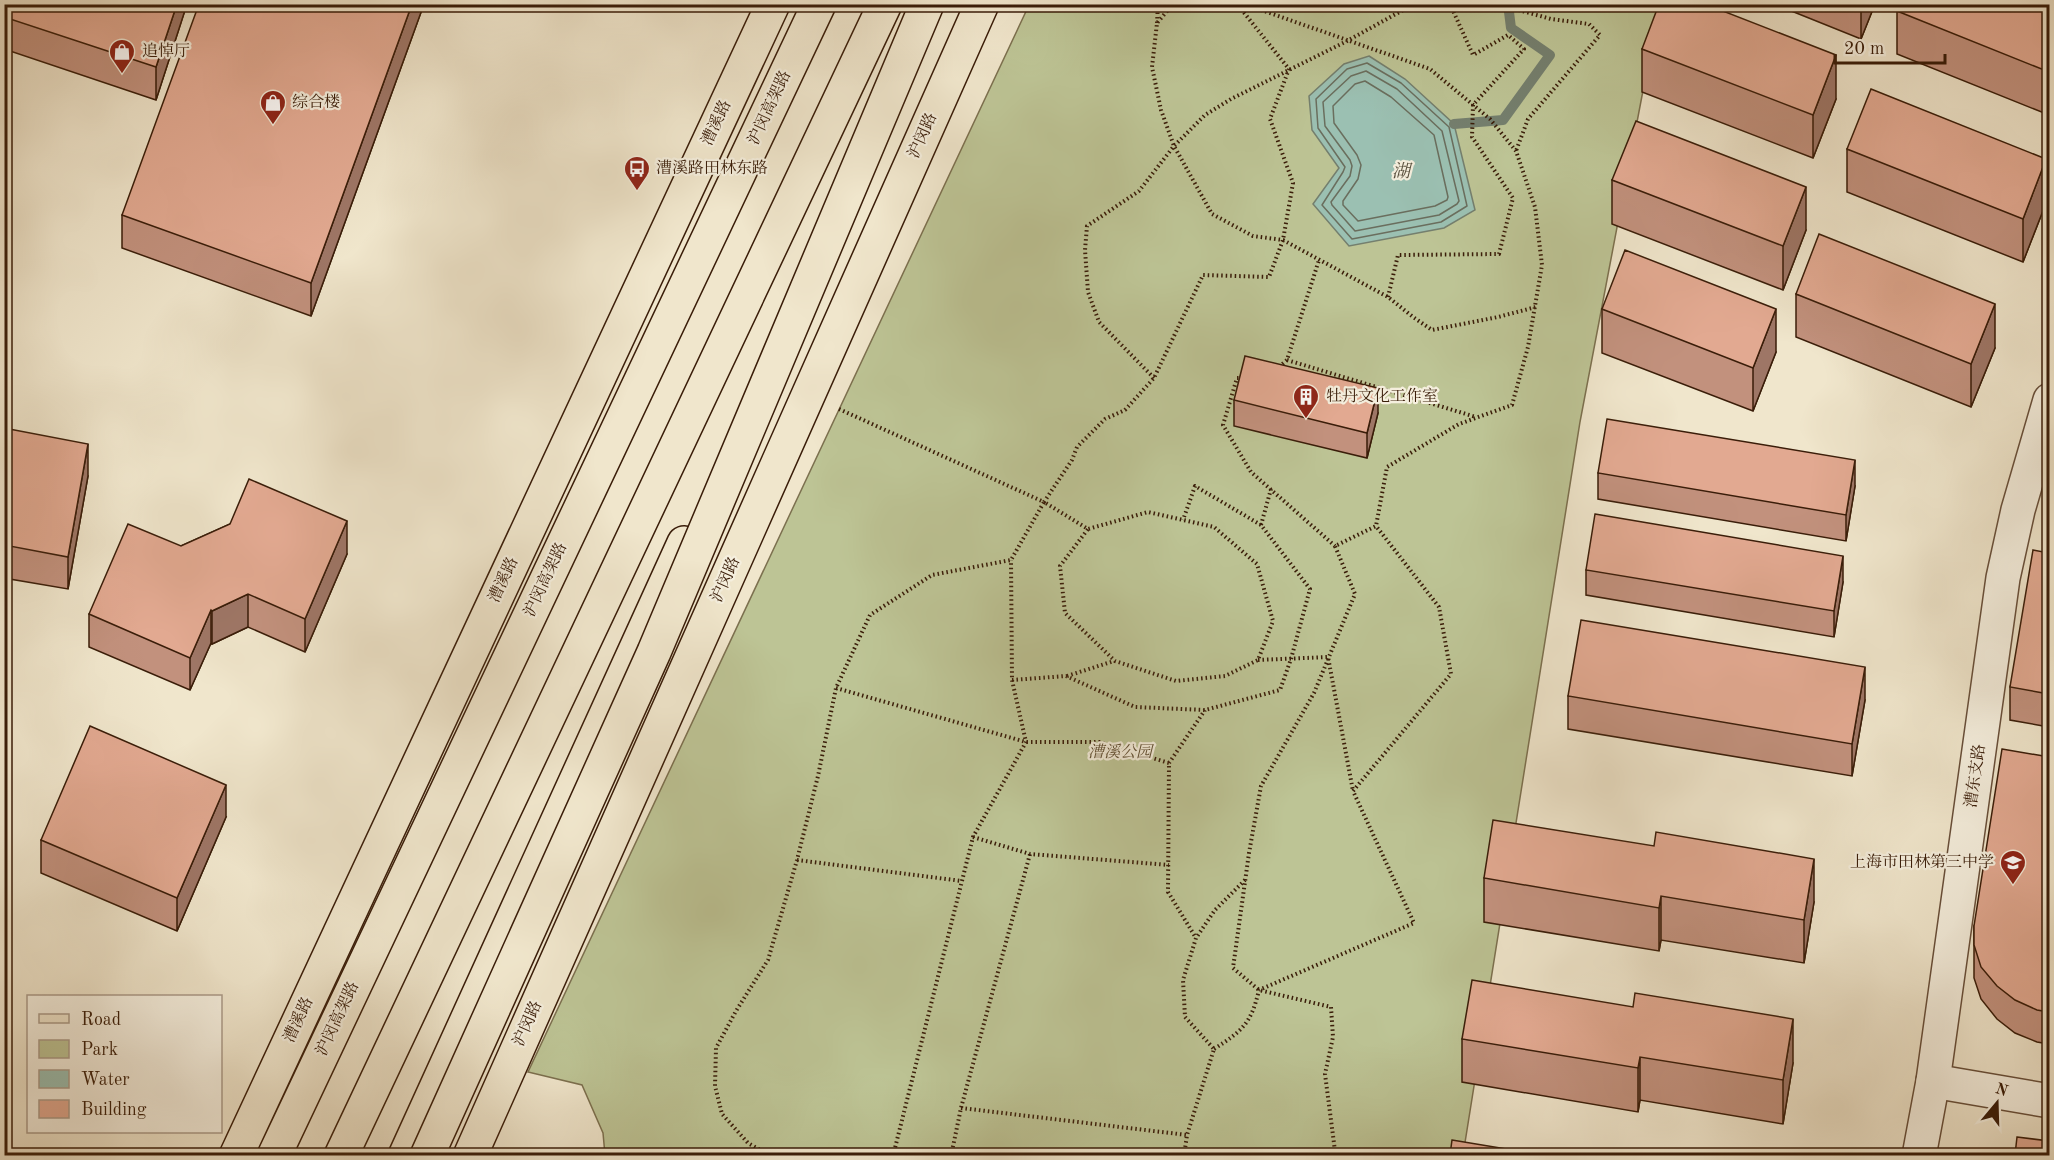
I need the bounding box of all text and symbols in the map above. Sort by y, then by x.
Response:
scale bar [1835,27,1944,65]
shop icon: 追悼厅 [107,37,137,75]
text: 20 m [1844,40,1884,58]
place label: 追悼厅 [142,42,190,60]
street label: 沪闵高架路 [744,68,794,148]
shop icon: 综合楼 [258,88,288,126]
place label: 综合楼 [292,93,340,111]
street label: 漕溪路 [698,97,734,148]
street label: 沪闵路 [904,110,940,161]
bus stop icon: 漕溪路田林东路 [622,154,652,192]
place label: 漕溪路田林东路 [656,159,768,177]
water label: 湖 [1392,162,1413,181]
building icon: 牡丹文化工作室 [1291,382,1321,420]
place label: 牡丹文化工作室 [1326,387,1438,405]
street label: 沪闵高架路 [520,540,570,620]
street label: 漕溪路 [485,554,521,605]
street label: 沪闵路 [707,554,743,605]
park label: 漕溪公园 [1088,743,1155,761]
street label: 漕东支路 [1962,743,1988,809]
school or university icon: 上海市田林第三中学 [1998,848,2028,886]
place label: 上海市田林第三中学 [1850,853,1994,871]
street label: 沪闵高架路 [312,979,362,1059]
street label: 漕溪路 [280,994,316,1045]
legend [27,995,222,1133]
street label: 沪闵路 [509,998,545,1049]
text: Road [81,1011,121,1029]
text: Park [81,1041,118,1059]
text: Water [81,1071,130,1089]
north arrow [1967,1073,2027,1133]
text: N [1993,1081,2010,1101]
text: Building [81,1101,147,1119]

